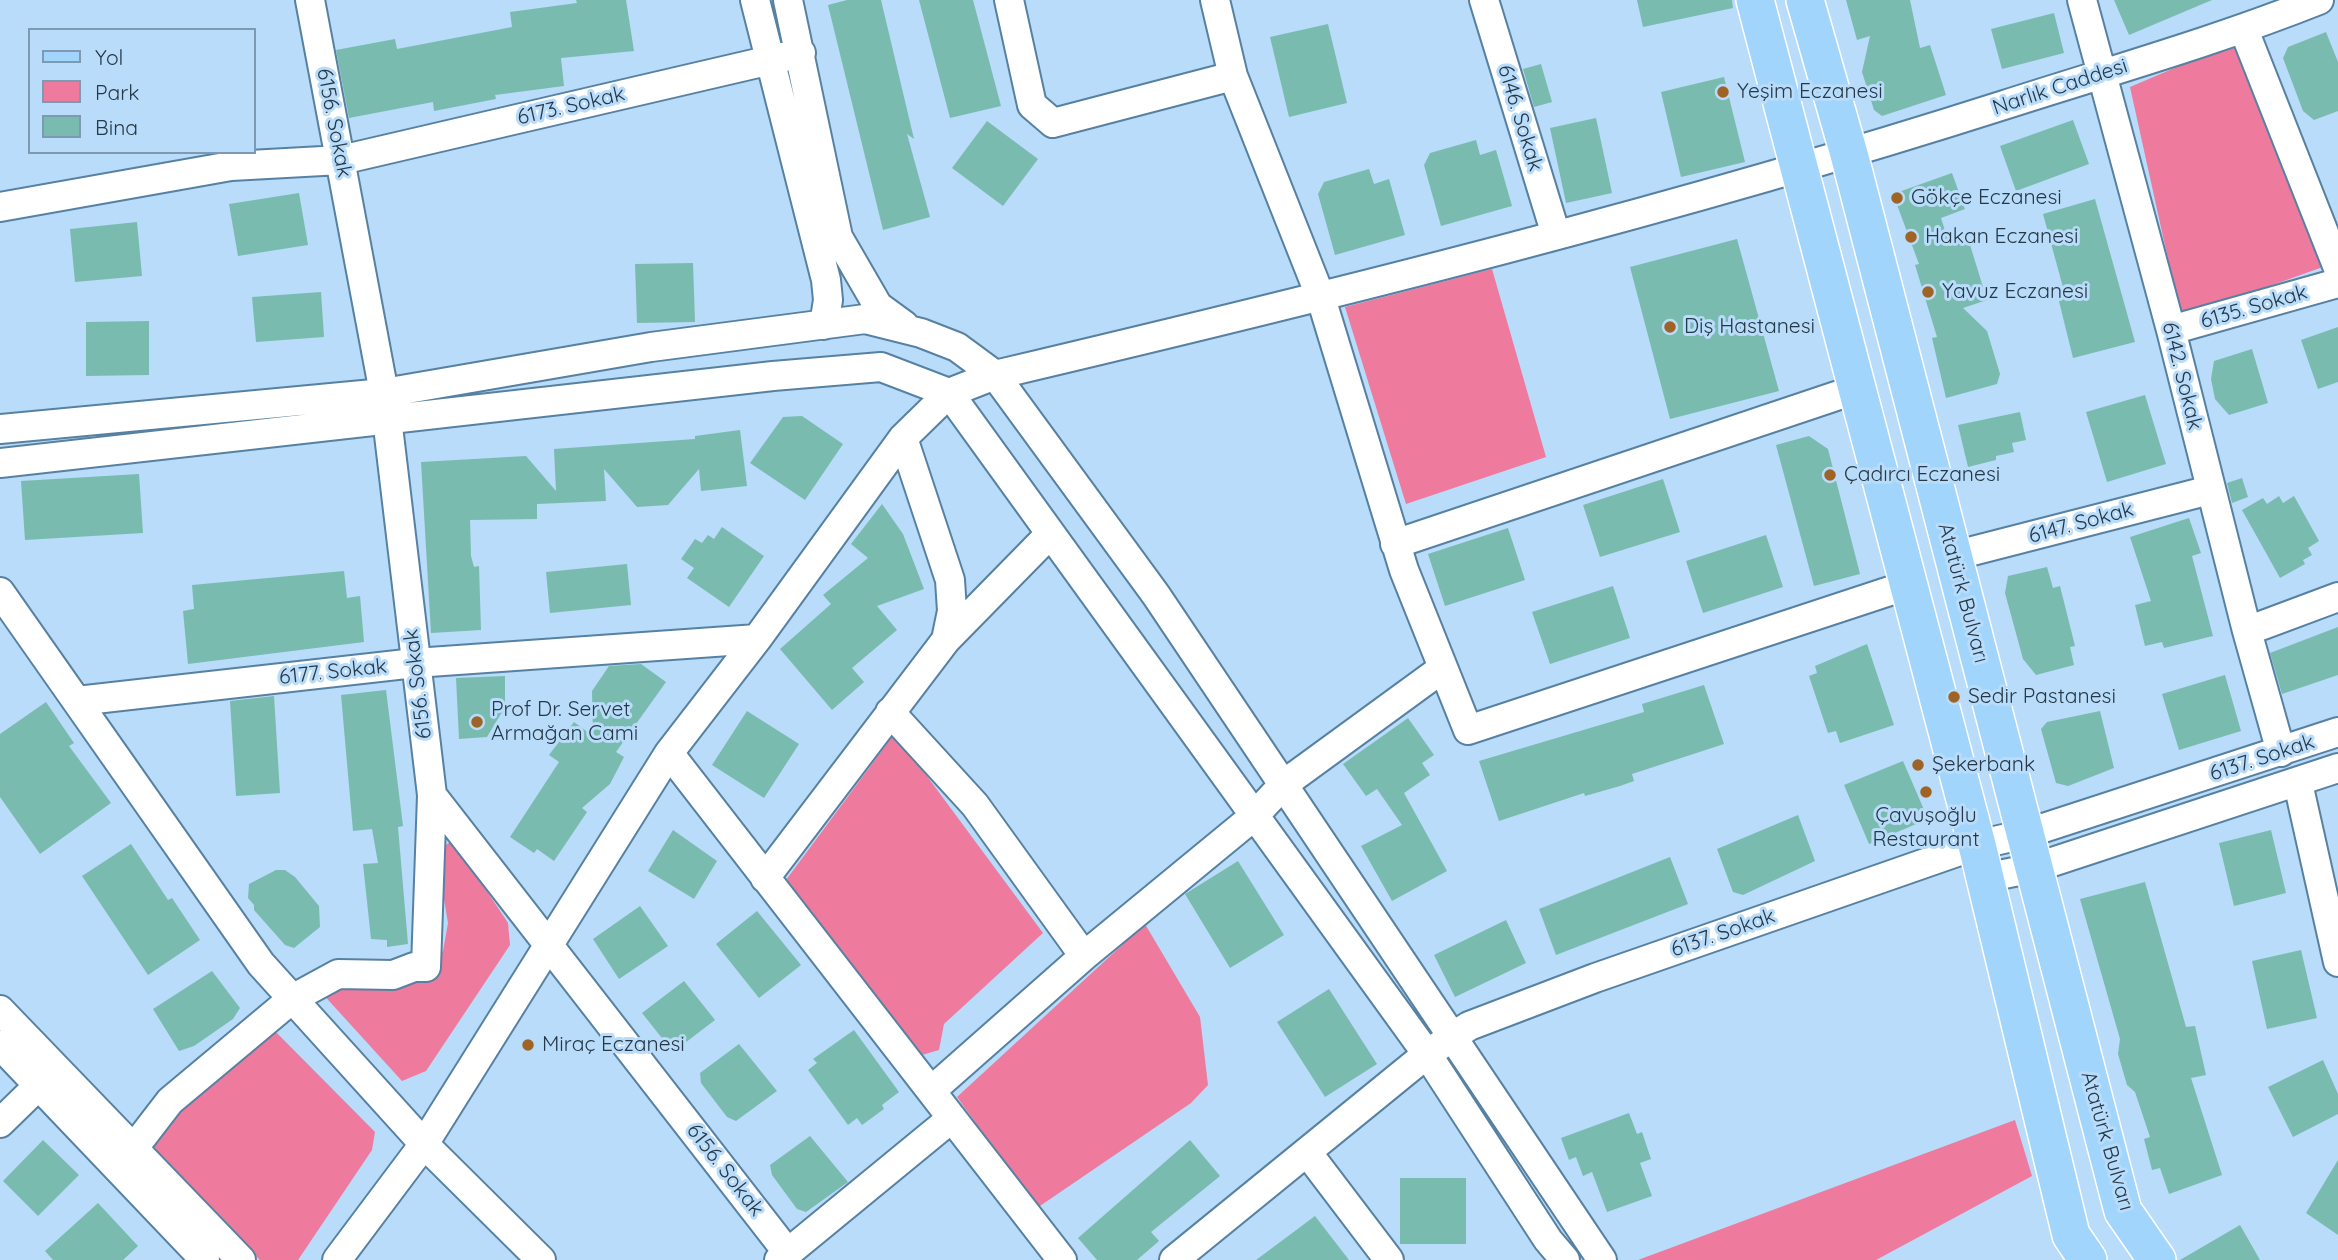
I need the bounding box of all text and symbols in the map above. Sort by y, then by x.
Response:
legend [28,28,256,154]
text: Yol [95,44,123,70]
street label: Narlık Caddesi [1989,53,2131,121]
street label: 6146. Sokak [1492,62,1548,174]
street label: 6156. Sokak [311,66,357,180]
text: Park [95,79,139,105]
place label: Yeşim Eczanesi [1737,79,1883,105]
street label: 6173. Sokak [515,81,627,131]
marker: Yeşim Eczanesi [1715,84,1731,100]
text: Bina [95,114,138,140]
place label: Gökçe Eczanesi [1911,185,2062,211]
marker: Gökçe Eczanesi [1889,190,1905,206]
place label: Hakan Eczanesi [1925,224,2078,250]
marker: Hakan Eczanesi [1903,229,1919,245]
place label: Yavuz Eczanesi [1942,279,2088,305]
street label: 6135. Sokak [2198,280,2310,334]
marker: Yavuz Eczanesi [1920,284,1936,300]
place label: Diş Hastanesi [1684,314,1815,340]
marker: Diş Hastanesi [1662,319,1678,335]
street label: 6142. Sokak [2156,319,2208,433]
place label: Çadırcı Eczanesi [1844,462,2000,488]
marker: Çadırcı Eczanesi [1822,467,1838,483]
street label: 6147. Sokak [2026,497,2136,549]
street label: Atatürk Bulvarı [1932,520,1994,666]
street label: 6156. Sokak [399,627,437,741]
street label: 6177. Sokak [278,654,388,690]
place label: Sedir Pastanesi [1968,684,2116,710]
marker: Sedir Pastanesi [1946,689,1962,705]
place label: Prof Dr. Servet Armağan Cami [491,697,638,747]
marker: Prof Dr. Servet Armağan Cami [469,714,485,730]
street label: 6137. Sokak [2206,729,2318,787]
place label: Şekerbank [1932,752,2035,778]
marker: Şekerbank [1910,757,1926,773]
marker: Çavuşoğlu Restaurant [1918,784,1934,800]
place label: Çavuşoğlu Restaurant [1872,803,1980,853]
street label: 6137. Sokak [1668,903,1778,963]
place label: Miraç Eczanesi [542,1032,685,1058]
marker: Miraç Eczanesi [520,1037,536,1053]
street label: Atatürk Bulvarı [2075,1068,2139,1214]
street label: 6156. Sokak [681,1119,769,1221]

